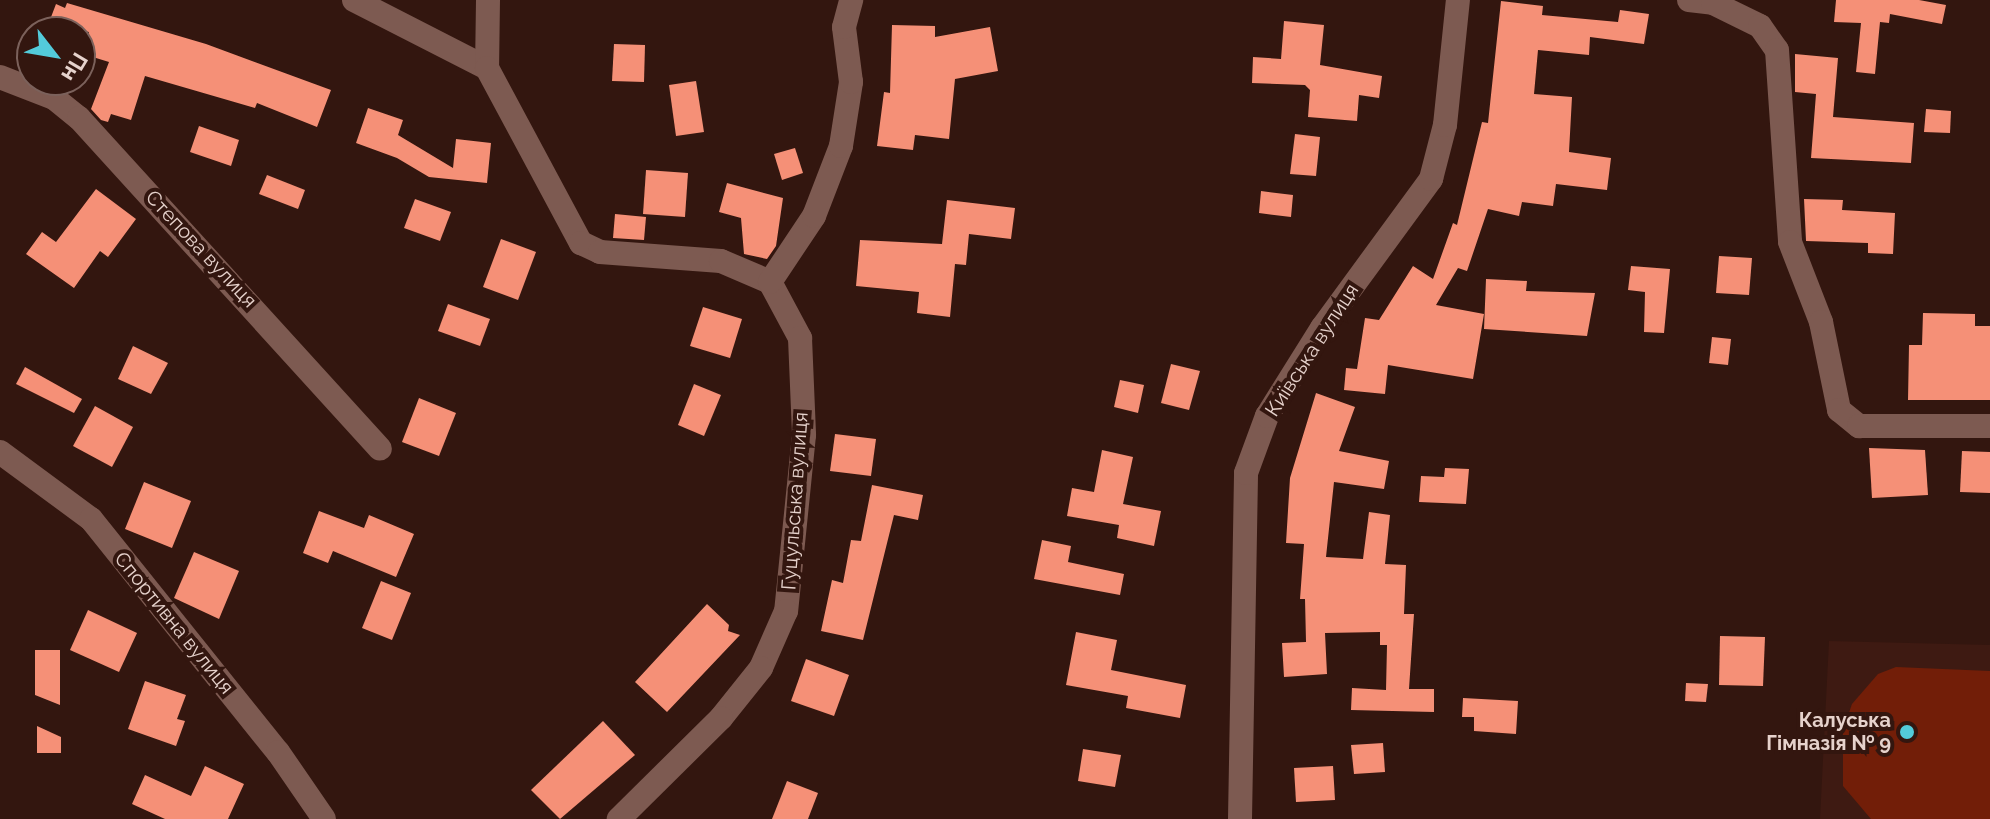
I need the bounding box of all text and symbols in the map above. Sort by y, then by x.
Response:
north arrow [16,16,96,96]
text: Пн [56,48,94,87]
street label: Степова вулиця [140,185,262,313]
street label: Київська вулиця [1260,279,1364,421]
street label: Гуцульська вулиця [777,411,813,591]
street label: Спортивна вулиця [109,547,239,699]
place label: Калуська Гімназія № 9 [1766,708,1891,755]
marker: Калуська Гімназія № 9 [1898,723,1916,741]

